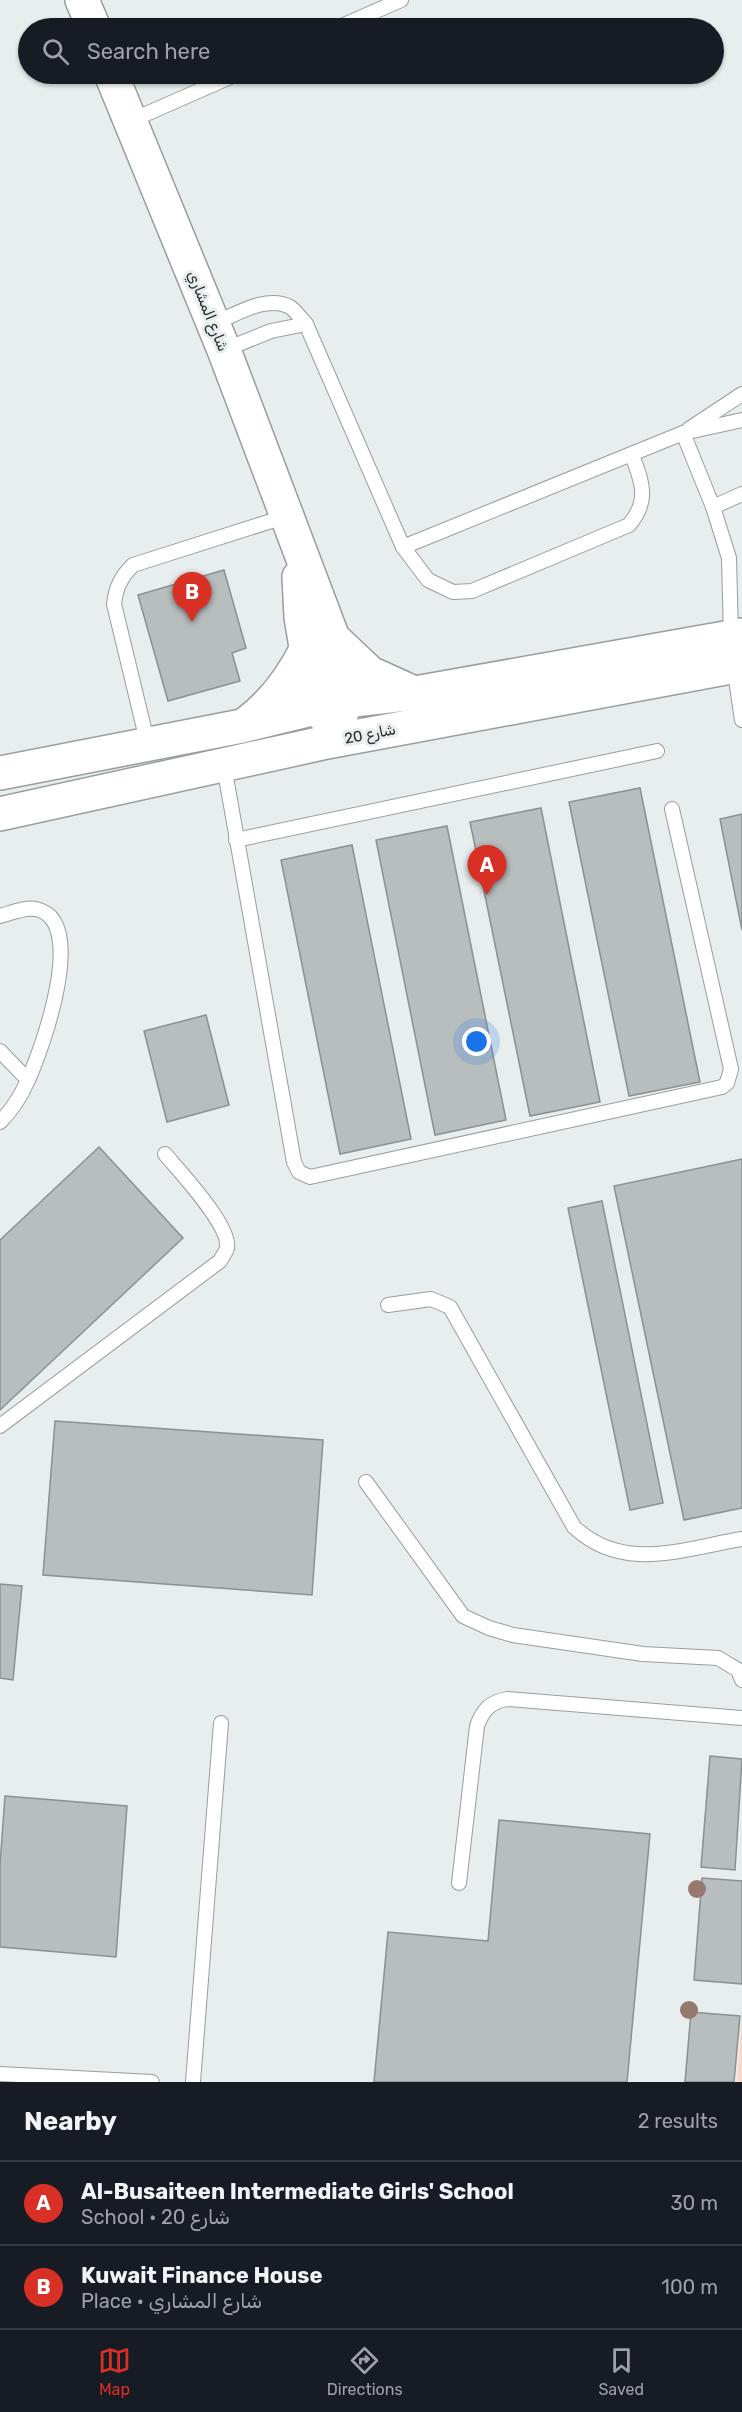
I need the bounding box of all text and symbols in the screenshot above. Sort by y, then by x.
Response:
search box [18,18,724,84]
icon: search [39,35,72,68]
text: Search here [87,38,210,65]
street label: شارع المشاري [182,268,232,355]
pin: B [172,572,212,622]
street label: شارع 20 [343,720,398,750]
pin: A [468,846,506,895]
your location [462,1027,491,1056]
text: Nearby [24,2106,117,2137]
text: 2 results [638,2109,718,2133]
text: Al-Busaiteen Intermediate Girls' School [81,2178,514,2205]
text: A [36,2191,51,2215]
text: 30 m [671,2191,718,2215]
text: School · شارع 20 [81,2205,230,2229]
text: Kuwait Finance House [81,2262,323,2289]
text: B [36,2275,51,2299]
text: 100 m [661,2275,718,2299]
text: Place · شارع المشاري [81,2289,262,2313]
tab: Map [98,2344,131,2399]
tab: Directions [327,2344,403,2399]
tab: Saved [598,2344,644,2399]

